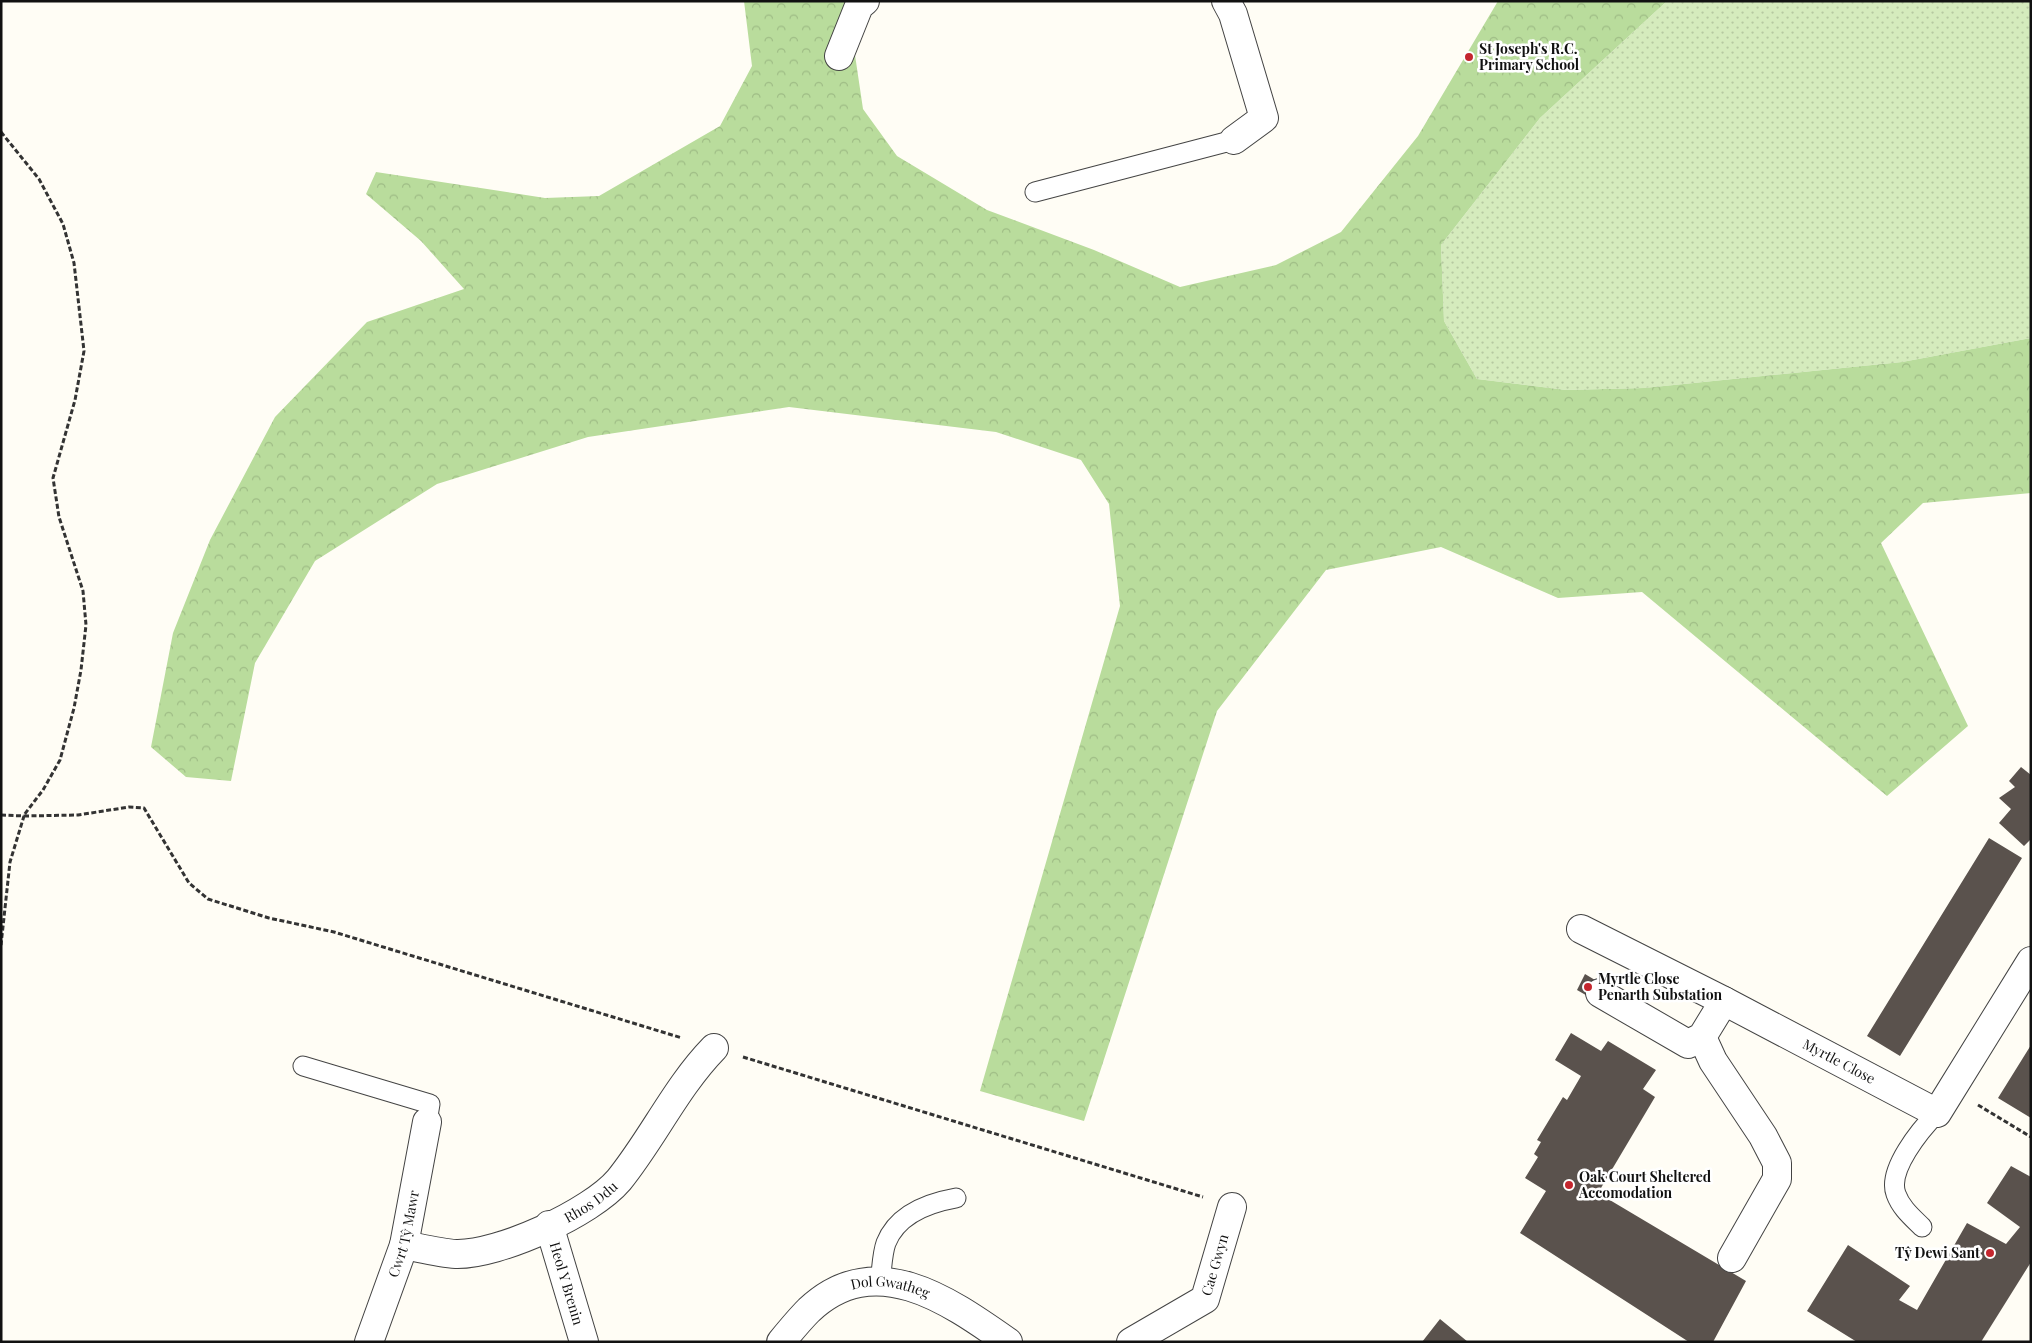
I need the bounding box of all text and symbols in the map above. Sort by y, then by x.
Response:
place label: St Joseph's R.C. Primary School [1479,39,1580,74]
marker: St Joseph's R.C. Primary School [1463,51,1475,63]
place label: Myrtle Close Penarth Substation [1598,969,1723,1004]
marker: Myrtle Close Penarth Substation [1582,981,1594,993]
street label: Myrtle Close [1800,1034,1879,1088]
place label: Oak Court Sheltered Accomodation [1578,1167,1712,1202]
street label: Rhos Ddu [560,1177,621,1227]
marker: Oak Court Sheltered Accomodation [1563,1179,1575,1191]
street label: Cwrt Tŷ Mawr [383,1188,423,1280]
street label: Cae Gwyn [1196,1231,1233,1298]
street label: Heol Y Brenin [546,1239,589,1328]
place label: Tŷ Dewi Sant [1895,1243,1980,1262]
marker: Tŷ Dewi Sant [1984,1247,1996,1259]
street label: Dol Gwatheg [849,1271,934,1302]

